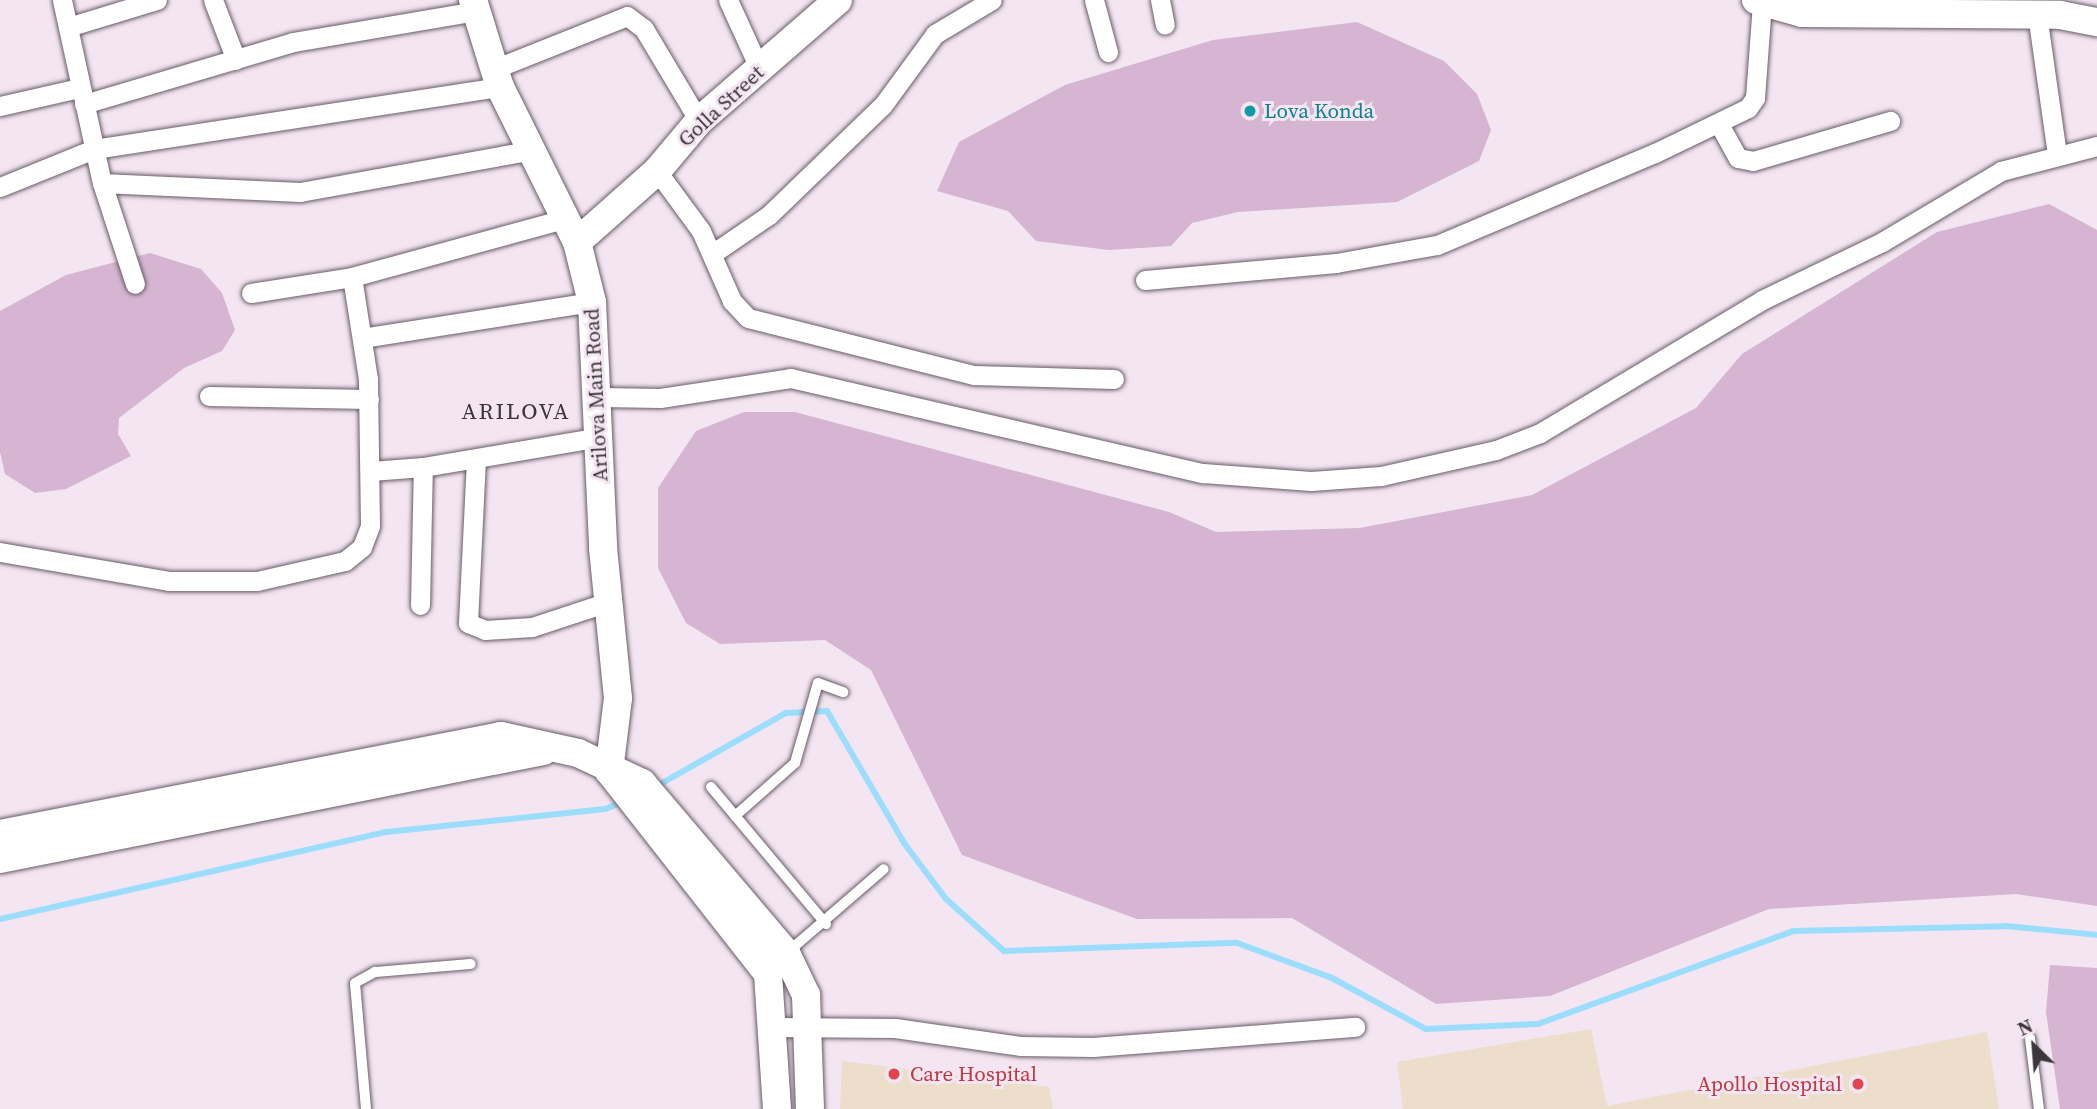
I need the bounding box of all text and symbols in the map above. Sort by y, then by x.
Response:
street label: Golla Street [673,60,769,152]
place label: Lova Konda [1264,98,1374,124]
marker: Lova Konda [1242,103,1258,119]
street label: Arilova Main Road [579,308,613,482]
district label: ARILOVA [462,397,570,425]
north arrow [1999,1011,2069,1081]
text: N [2013,1012,2037,1042]
place label: Care Hospital [910,1061,1037,1087]
marker: Care Hospital [884,1064,904,1084]
place label: Apollo Hospital [1697,1071,1842,1097]
marker: Apollo Hospital [1848,1074,1868,1094]

